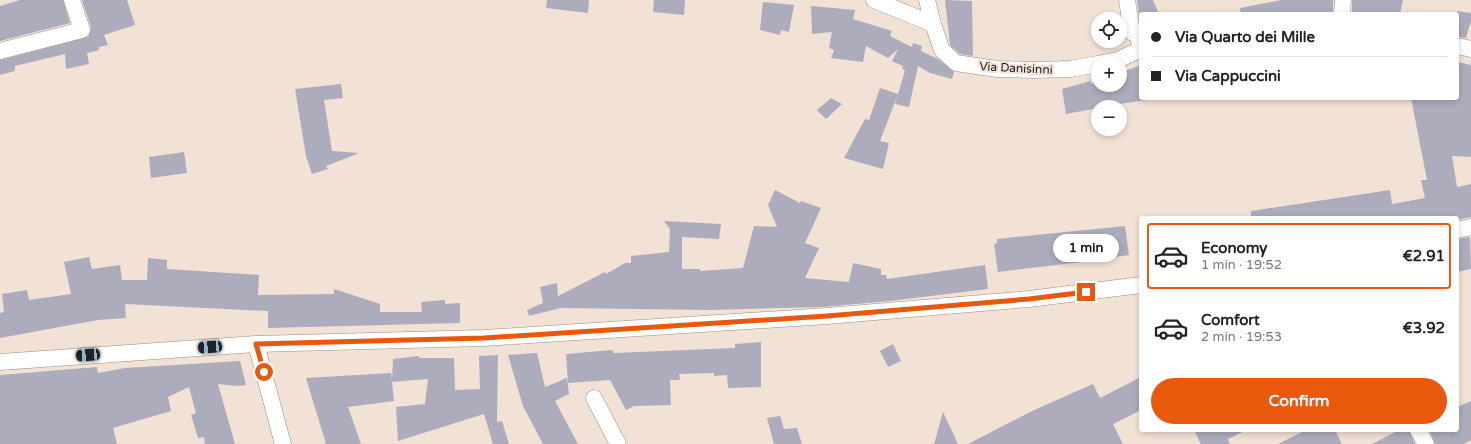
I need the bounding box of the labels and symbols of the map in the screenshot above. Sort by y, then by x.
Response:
street label: Via Danisinni [979,59,1053,77]
callout: 1 min [1053,234,1119,262]
route end [1077,283,1095,301]
car [198,340,222,354]
car [76,348,100,362]
route start [255,363,273,381]

